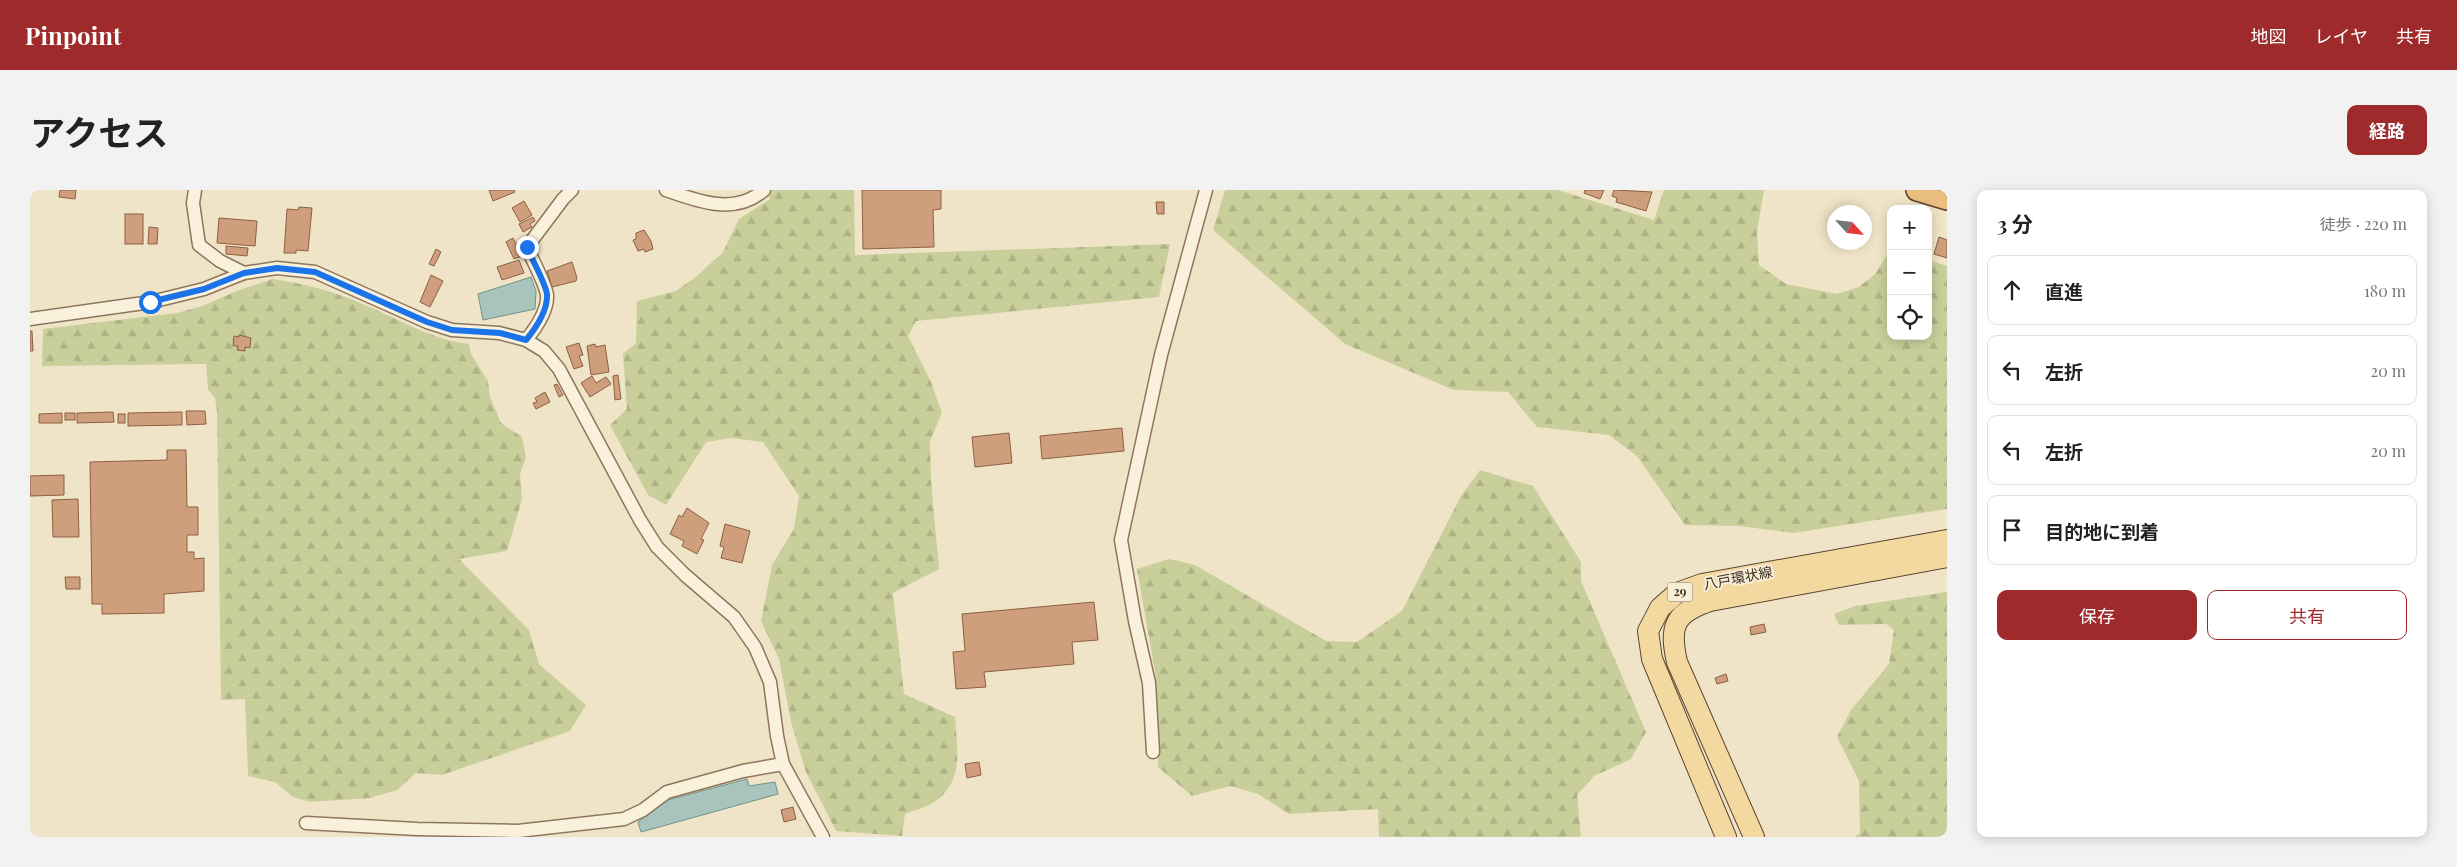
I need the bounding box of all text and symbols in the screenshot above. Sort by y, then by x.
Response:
text: Pinpoint [25,19,121,51]
text: 地図 [2251,24,2287,48]
text: レイヤ [2315,24,2368,48]
text: 共有 [2396,24,2432,48]
button: 経路 [2347,105,2427,155]
text: アクセス [30,108,168,155]
north arrow [1827,205,1872,250]
map controls [1887,205,1932,340]
button: + [1887,205,1932,250]
text: 3 分 [1997,209,2033,237]
text: 徒歩 · 220 m [2320,213,2407,234]
route end [516,236,539,259]
button: − [1887,250,1932,295]
icon: ahead [1998,276,2026,304]
text: 直進 [2045,278,2083,304]
text: 180 m [2364,280,2406,301]
route start [139,291,162,314]
button: locate [1887,295,1932,340]
icon: left [1998,356,2026,384]
text: 左折 [2045,358,2083,384]
text: 20 m [2371,360,2406,381]
icon: left [1998,436,2026,464]
text: 左折 [2045,438,2083,464]
text: 20 m [2371,440,2406,461]
icon: arrive [1998,516,2026,544]
text: 目的地に到着 [2045,518,2159,544]
street label: 八戸環状線 [1702,562,1774,594]
road number: 29 [1668,582,1692,602]
button: 保存 [1997,590,2197,640]
button: 共有 [2207,590,2407,640]

